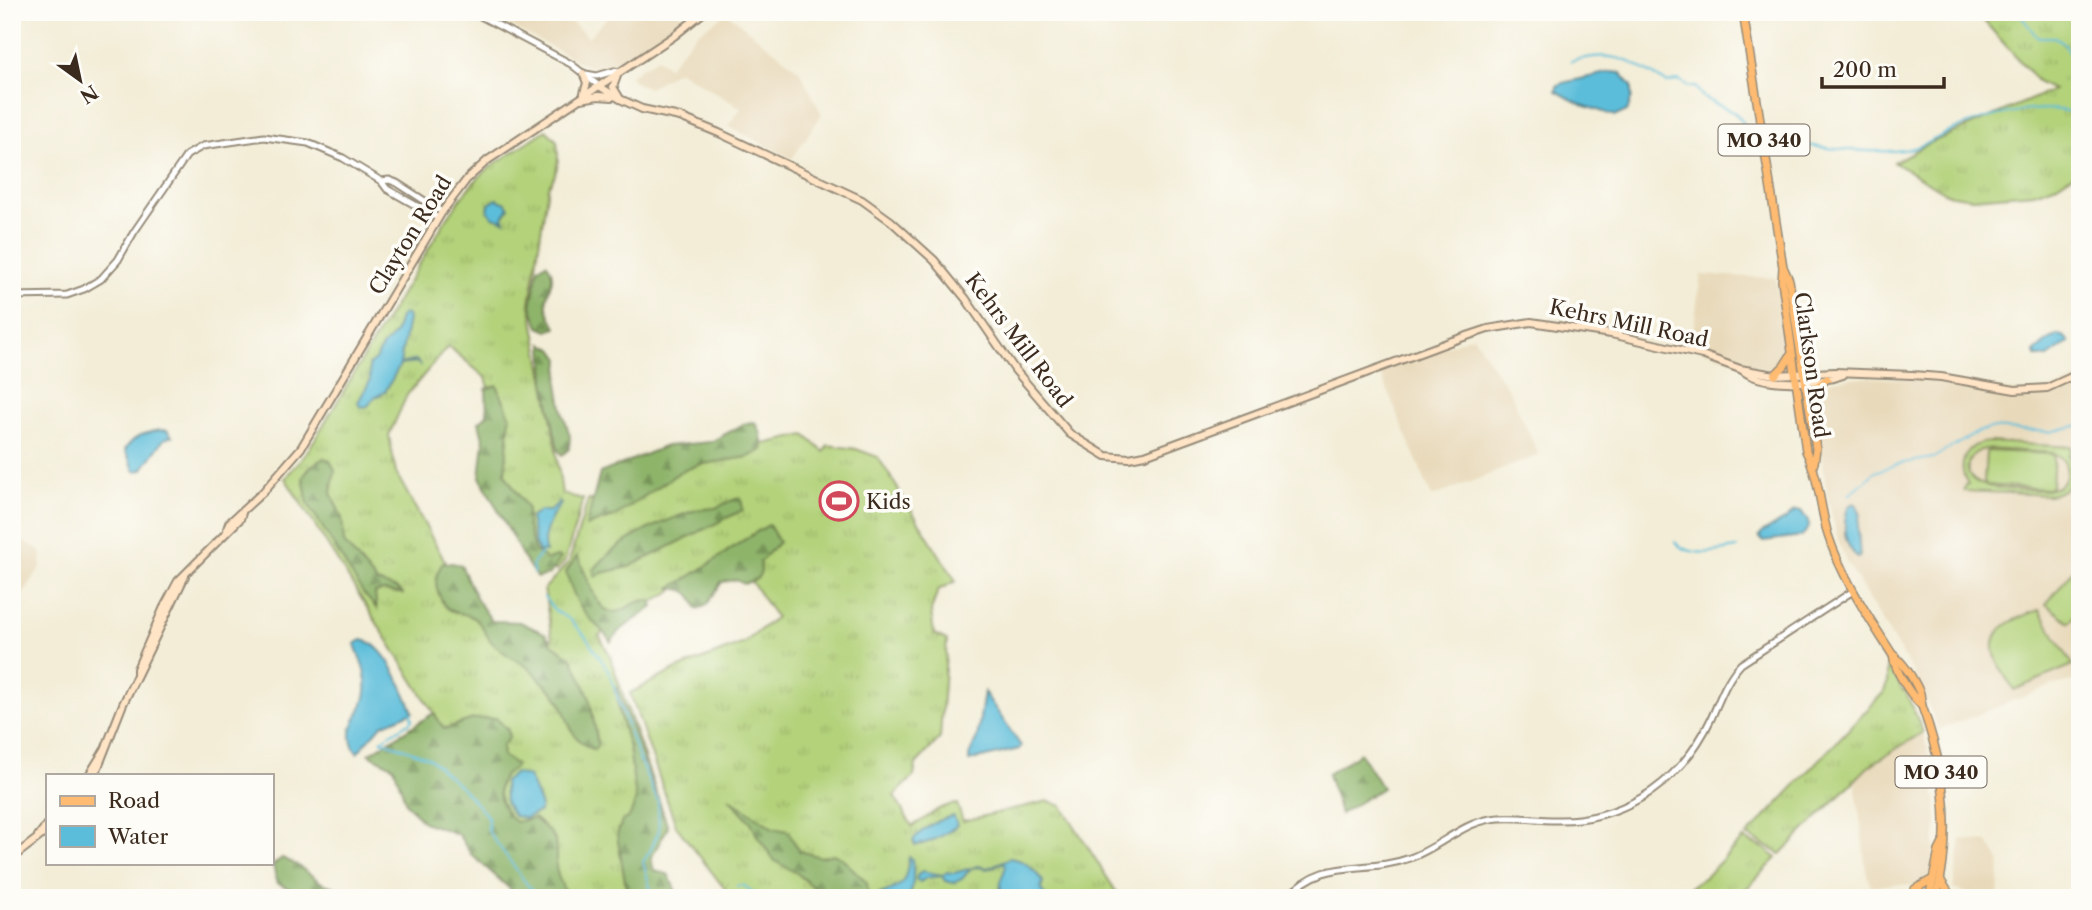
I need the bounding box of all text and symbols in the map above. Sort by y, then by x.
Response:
north arrow [46,46,116,116]
scale bar [1822,46,1945,90]
text: 200 m [1833,57,1897,82]
text: N [76,80,102,108]
road number: MO 340 [1718,124,1810,156]
street label: Clayton Road [363,171,457,299]
street label: Kehrs Mill Road [960,268,1078,412]
street label: Clarkson Road [1789,290,1835,440]
street label: Kehrs Mill Road [1547,294,1711,352]
sports icon: Kids [818,480,860,522]
place label: Kids [866,489,911,514]
road number: MO 340 [1896,757,1986,788]
legend [46,774,273,864]
text: Road [108,788,160,813]
text: Water [107,824,168,849]

